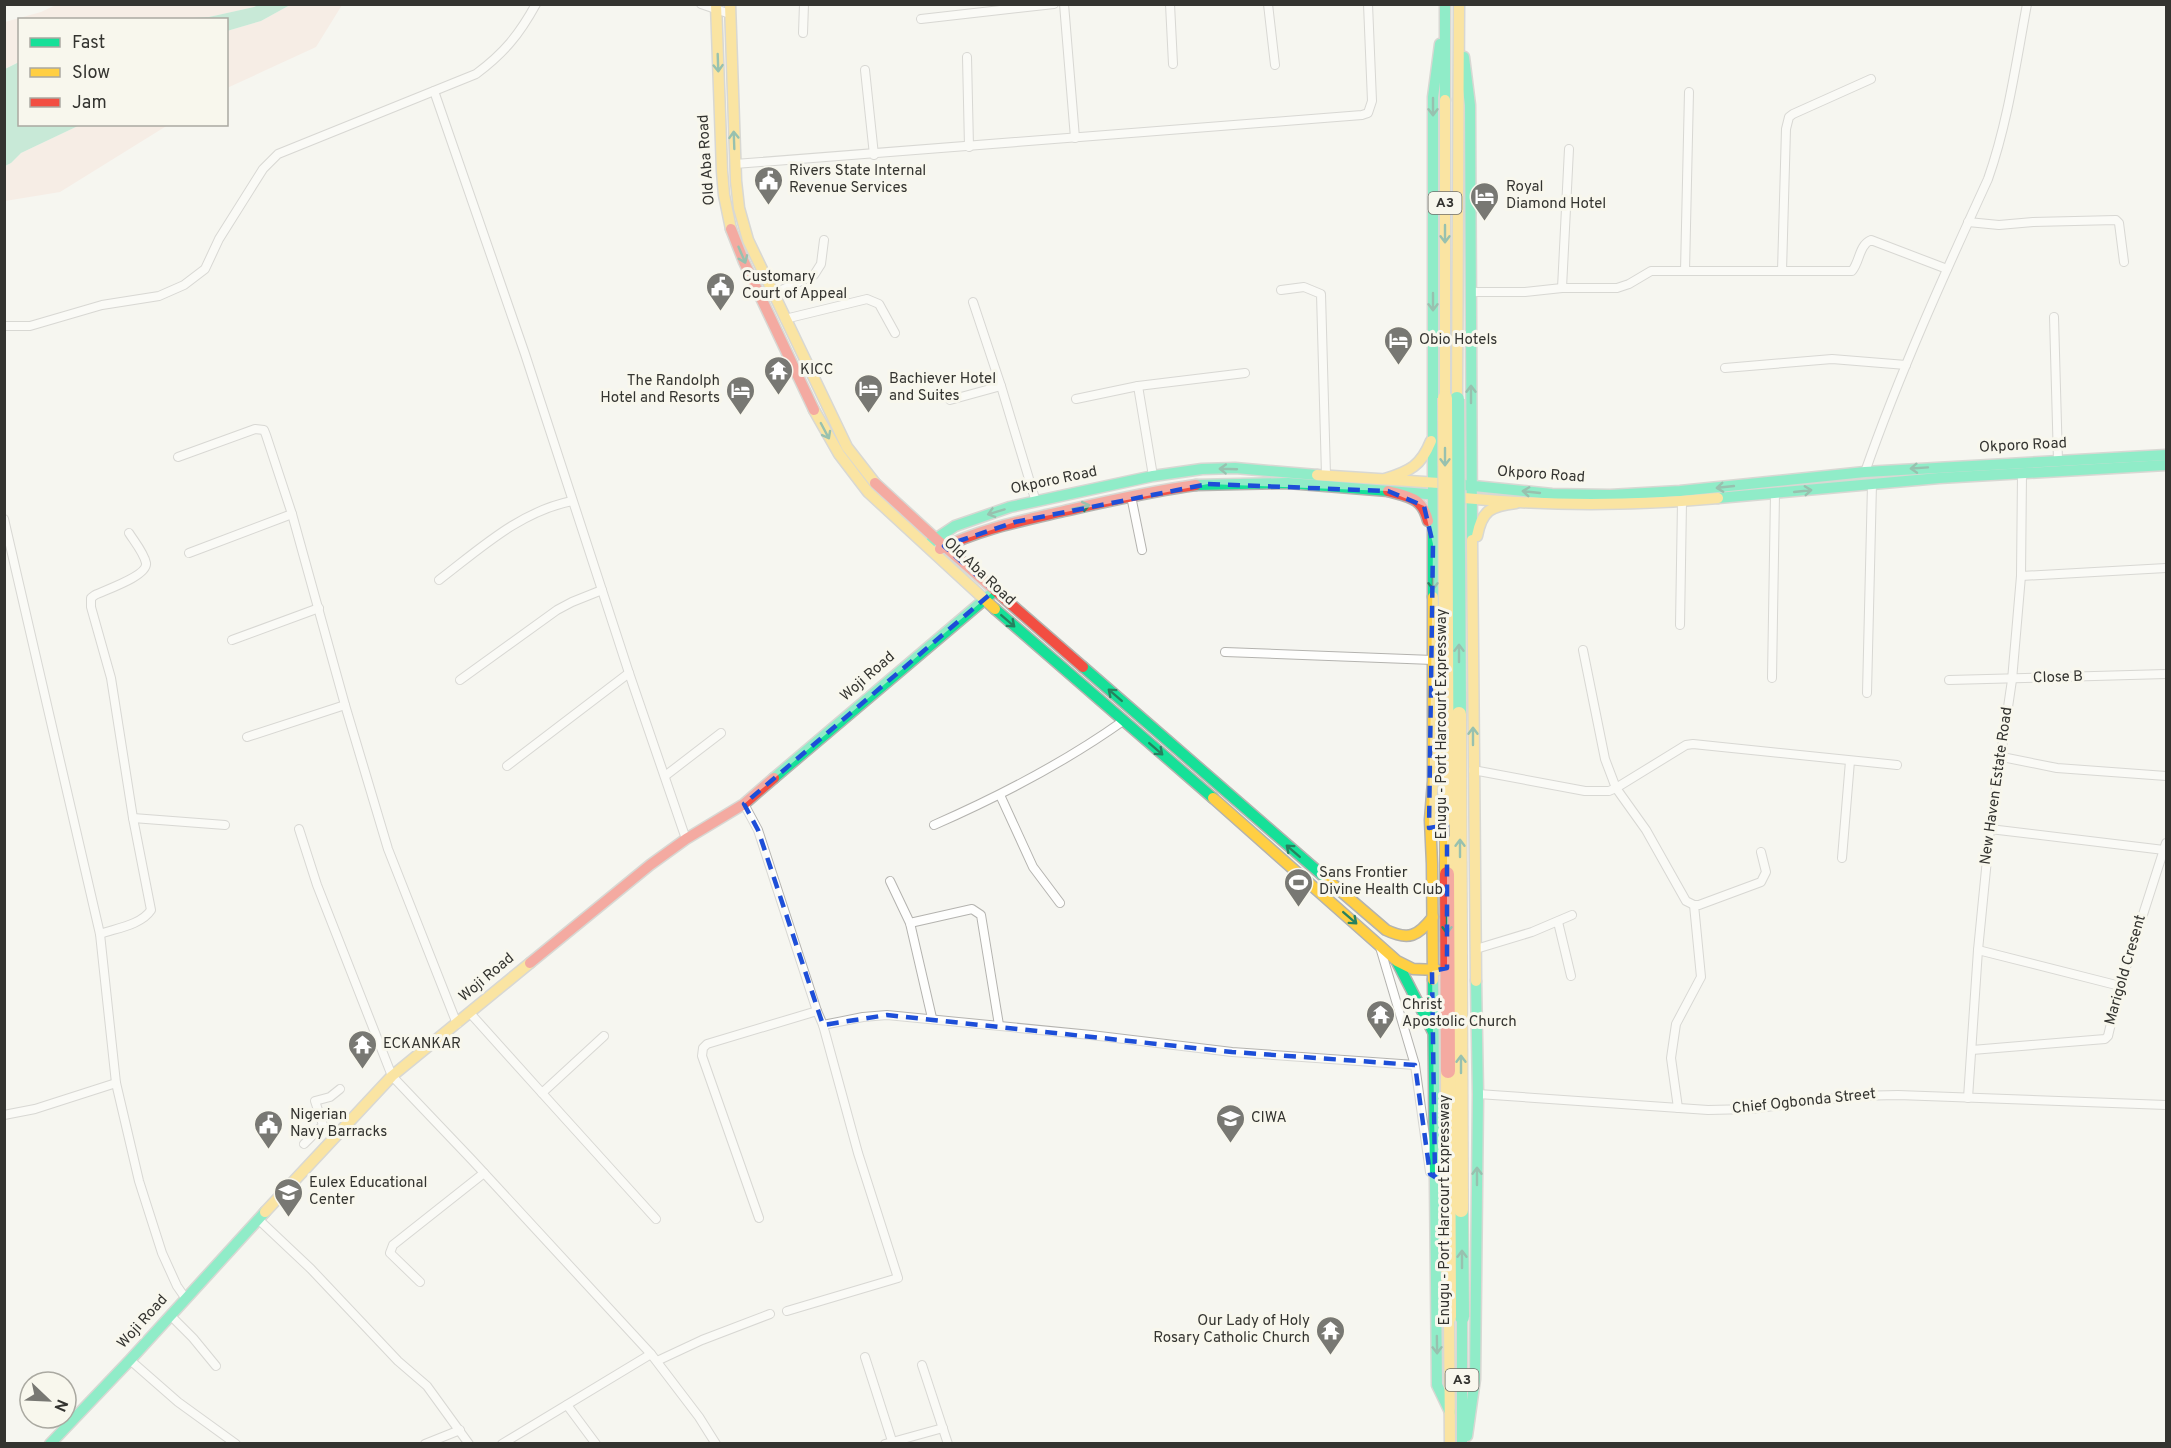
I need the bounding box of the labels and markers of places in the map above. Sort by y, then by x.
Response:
place label: Rivers State Internal Revenue Services [789,162,926,198]
public building icon: Rivers State Internal Revenue Services [752,164,784,206]
place label: Royal Diamond Hotel [1506,178,1606,214]
hotel icon: Royal Diamond Hotel [1469,180,1501,222]
place label: Customary Court of Appeal [742,268,847,304]
public building icon: Customary Court of Appeal [705,270,737,312]
hotel icon: Obio Hotels [1382,324,1414,366]
place label: Obio Hotels [1419,331,1497,350]
temple icon: KICC [763,354,795,396]
place label: KICC [800,361,833,380]
place label: Bachiever Hotel and Suites [889,370,996,406]
place label: The Randolph Hotel and Resorts [600,372,720,408]
hotel icon: Bachiever Hotel and Suites [852,372,884,414]
hotel icon: The Randolph Hotel and Resorts [725,374,757,416]
place label: Sans Frontier Divine Health Club [1319,864,1443,900]
sports icon: Sans Frontier Divine Health Club [1282,866,1314,908]
place label: Christ Apostolic Church [1402,996,1517,1032]
temple icon: Christ Apostolic Church [1365,998,1397,1040]
temple icon: ECKANKAR [346,1028,378,1070]
place label: ECKANKAR [383,1035,461,1054]
school or university icon: CIWA [1214,1102,1246,1144]
place label: Nigerian Navy Barracks [290,1106,387,1142]
public building icon: Nigerian Navy Barracks [253,1108,285,1150]
place label: CIWA [1251,1109,1287,1128]
place label: Eulex Educational Center [309,1174,427,1210]
school or university icon: Eulex Educational Center [272,1176,304,1218]
place label: Our Lady of Holy Rosary Catholic Church [1153,1312,1310,1348]
temple icon: Our Lady of Holy Rosary Catholic Church [1315,1314,1347,1356]

